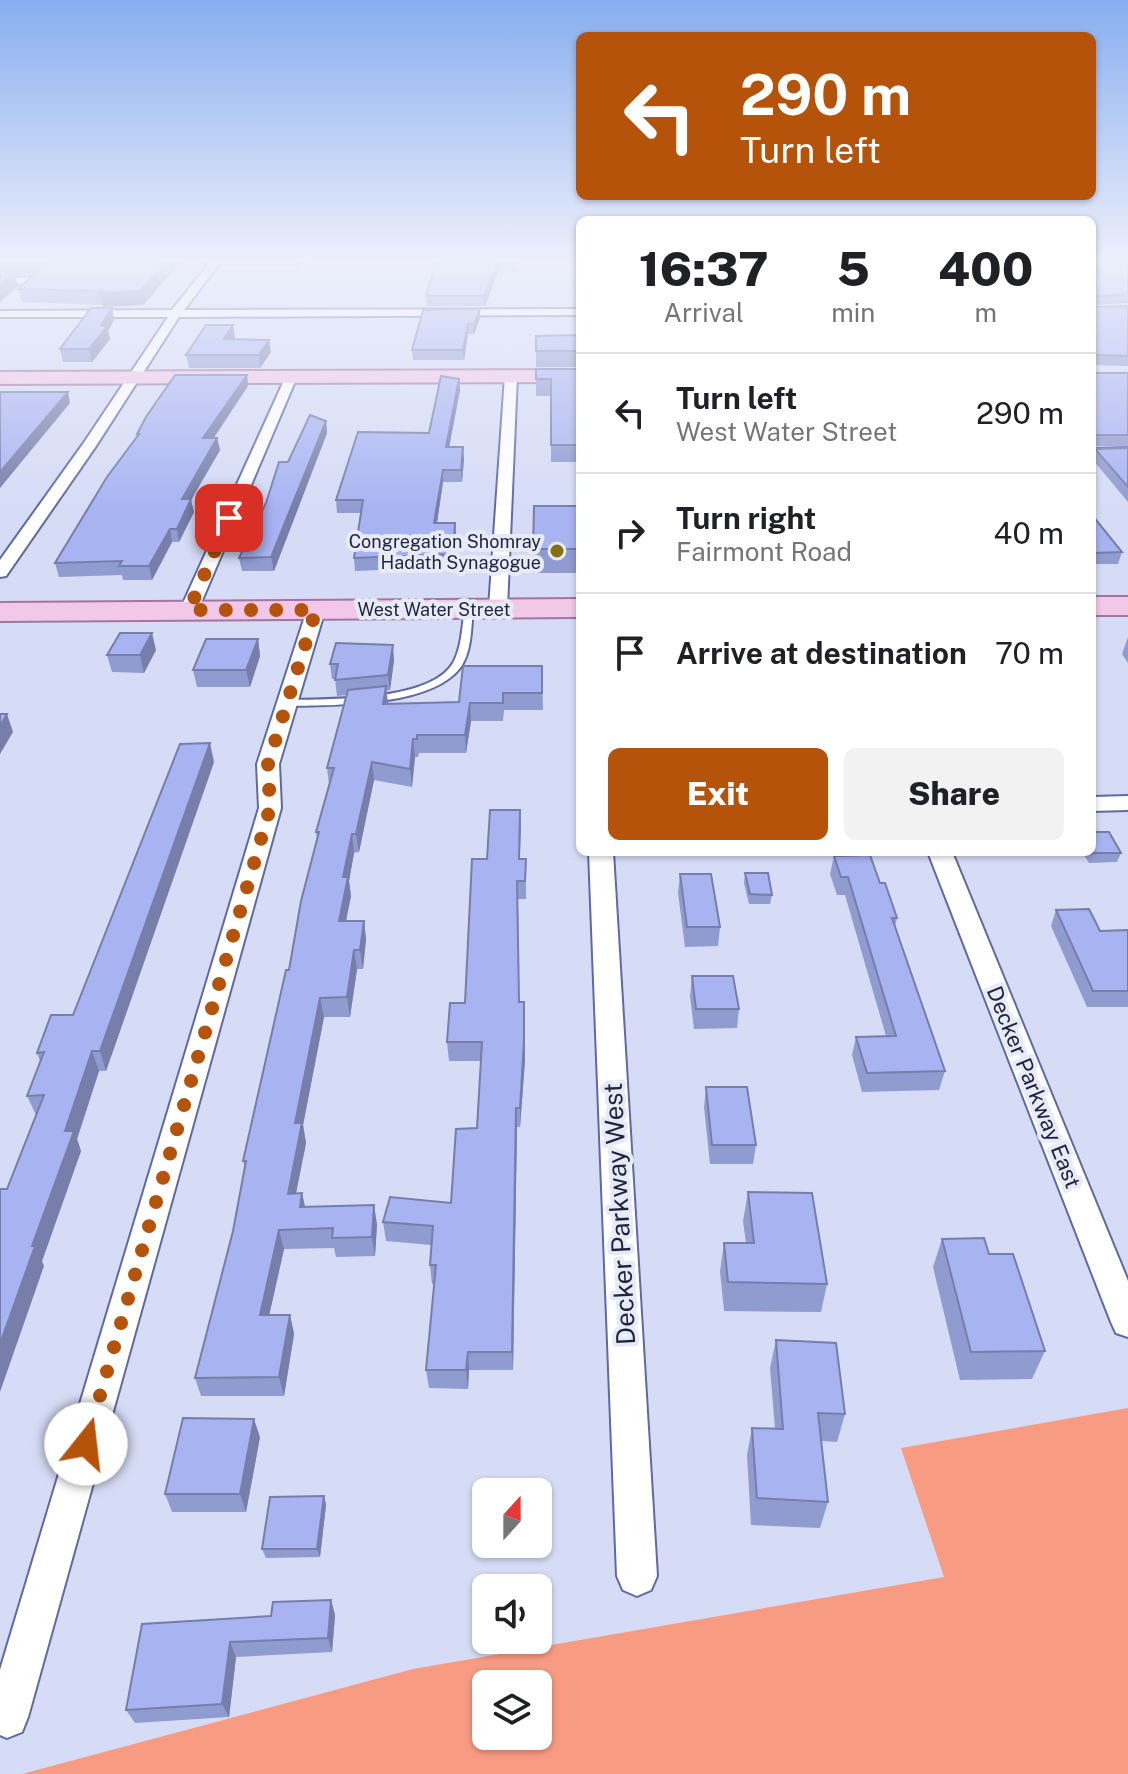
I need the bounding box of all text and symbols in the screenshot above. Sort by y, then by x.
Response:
text: 290 m [740,62,911,128]
icon: left [608,64,712,168]
text: Turn left [740,129,881,171]
text: 16:37 [639,240,769,297]
text: 5 [837,240,870,297]
text: 400 [938,240,1033,297]
text: Arrival [663,297,744,328]
text: min [831,297,875,328]
text: m [974,297,997,328]
text: Turn left [676,380,797,416]
icon: left [608,391,652,435]
text: 290 m [976,395,1064,431]
text: West Water Street [676,416,897,447]
pin [195,484,263,552]
icon: arrive [207,496,251,540]
text: Turn right [676,500,816,536]
icon: right [608,511,652,555]
text: 40 m [994,515,1064,551]
place label: Congregation Shomray Hadath Synagogue [349,531,541,573]
text: Fairmont Road [676,536,852,567]
marker: Congregation Shomray Hadath Synagogue [548,542,566,560]
street label: West Water Street [357,599,511,620]
icon: arrive [608,631,652,675]
text: Arrive at destination [676,635,967,671]
text: 70 m [995,635,1064,671]
button: Exit [608,748,828,840]
button: Share [844,748,1064,840]
street label: Decker Parkway East [982,982,1086,1192]
street label: Decker Parkway West [597,1082,641,1346]
position arrow [44,1402,128,1486]
north arrow [472,1478,552,1558]
map controls [472,1478,552,1750]
button: sound [472,1574,552,1654]
button: layers [472,1670,552,1750]

